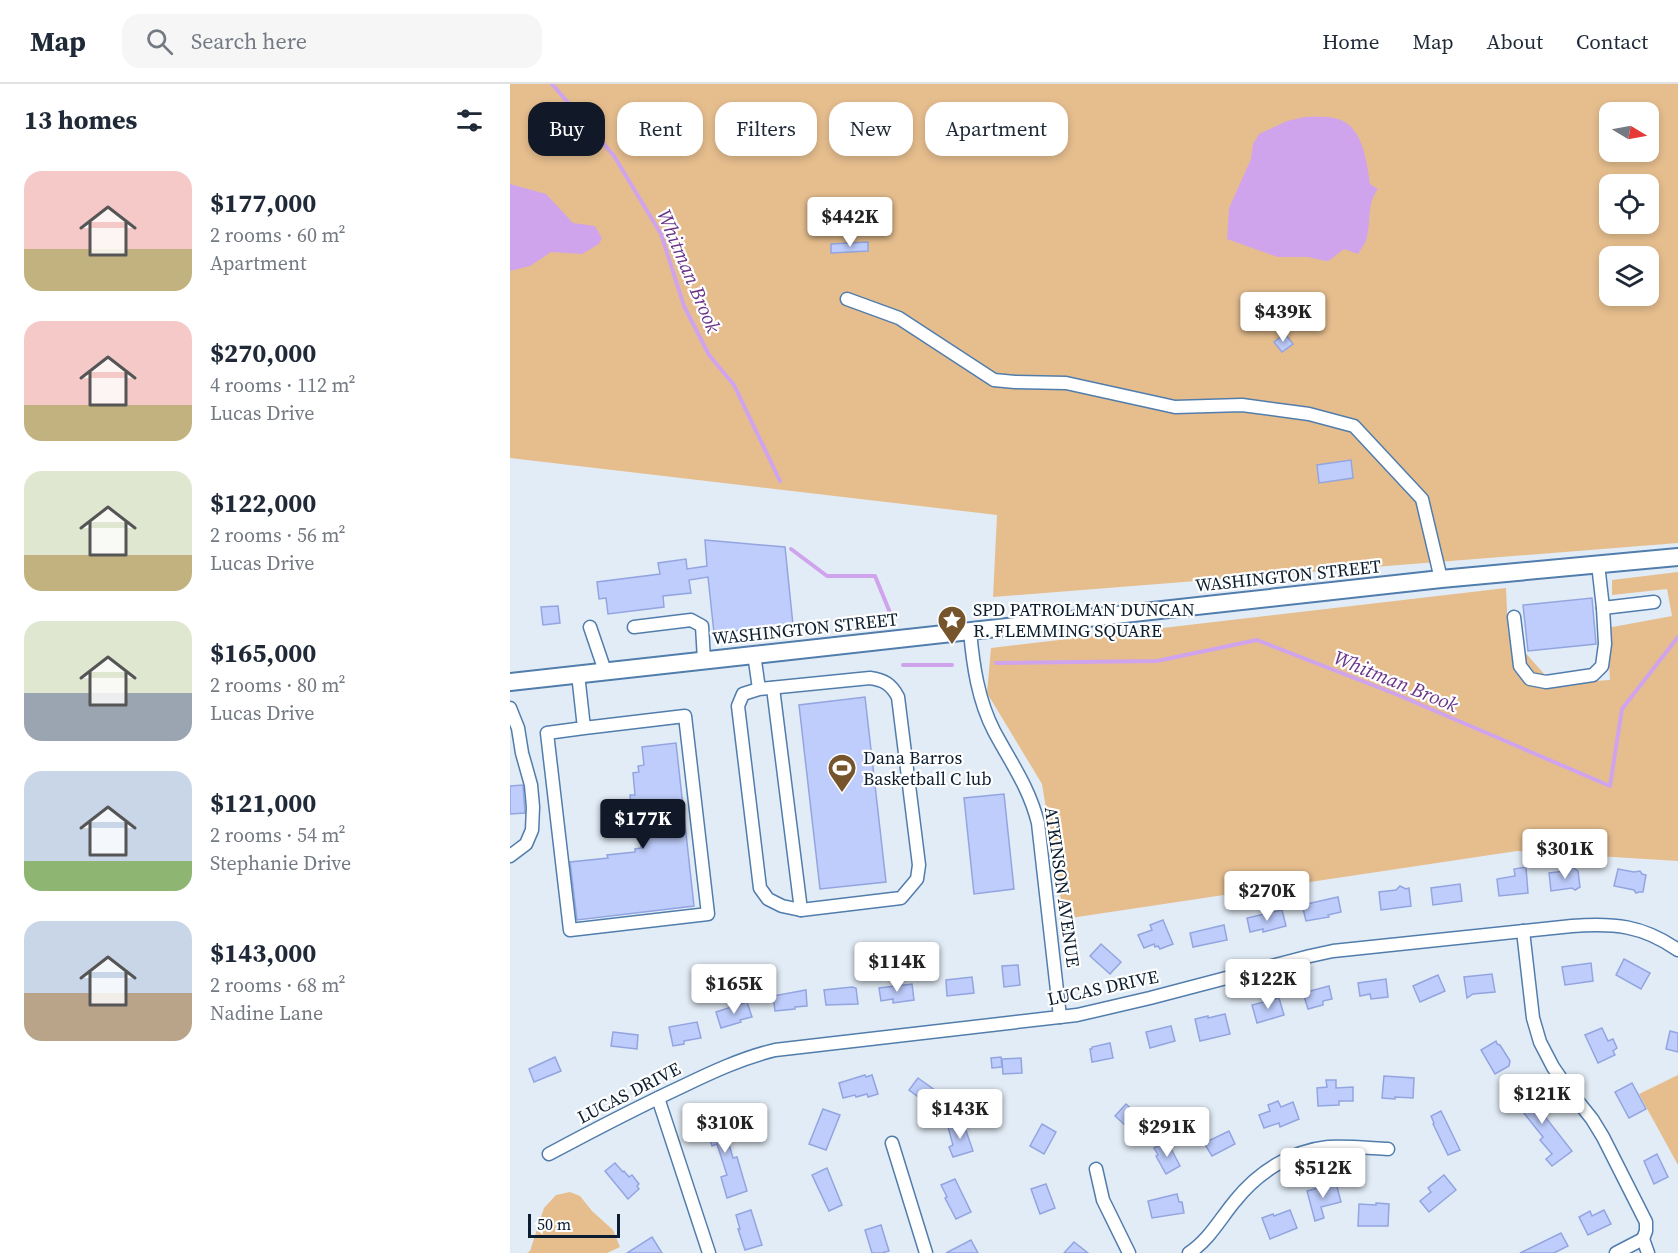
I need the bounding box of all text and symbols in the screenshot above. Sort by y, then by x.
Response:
search box [122,14,542,68]
text: Map [30,22,86,60]
icon: search [143,25,176,58]
text: Search here [191,26,307,56]
text: Home [1322,27,1380,56]
text: Map [1413,27,1454,56]
text: About [1487,27,1543,56]
text: Contact [1576,27,1648,56]
text: 13 homes [24,102,137,138]
chip: Buy [528,102,605,156]
chip: Rent [617,102,703,156]
chip: Filters [715,102,817,156]
chip: New [829,102,913,156]
chip: Apartment [925,102,1068,156]
north arrow [1599,102,1659,162]
map controls [1599,102,1659,306]
icon: filters [453,104,486,137]
button: locate [1599,174,1659,234]
text: $177,000 [210,185,316,221]
icon: home [72,195,144,267]
pin: $442K [808,197,892,248]
text: $442K [821,202,879,230]
water label: Whitman Brook [650,205,728,338]
text: 2 rooms · 60 m² [210,221,346,249]
button: layers [1599,246,1659,306]
text: Apartment [210,249,307,277]
pin: $439K [1241,292,1325,343]
text: $439K [1254,297,1312,325]
text: $270,000 [210,335,316,371]
icon: home [72,345,144,417]
text: 4 rooms · 112 m² [210,371,356,399]
text: Lucas Drive [210,399,314,427]
text: $122,000 [210,485,316,521]
icon: home [72,495,144,567]
text: 2 rooms · 56 m² [210,521,346,549]
text: Lucas Drive [210,549,314,577]
street label: WASHINGTON STREET [1194,553,1382,598]
place label: SPD PATROLMAN DUNCAN R. FLEMMING SQUARE [973,597,1195,643]
place icon: SPD PATROLMAN DUNCAN R. FLEMMING SQUARE [936,604,968,646]
street label: WASHINGTON STREET [711,606,899,651]
text: $165,000 [210,635,316,671]
water label: Whitman Brook [1330,643,1463,719]
icon: home [72,645,144,717]
text: 2 rooms · 80 m² [210,671,346,699]
text: Lucas Drive [210,699,314,727]
place label: Dana Barros Basketball C lub [863,745,992,791]
sports icon: Dana Barros Basketball C lub [826,752,858,794]
text: $121,000 [210,785,316,821]
icon: home [72,795,144,867]
pin: $177K [601,799,685,850]
text: $177K [614,804,672,832]
street label: ATKINSON AVENUE [1039,805,1086,969]
text: 2 rooms · 54 m² [210,821,346,849]
pin: $301K [1523,829,1607,880]
text: $301K [1536,834,1594,862]
text: Stephanie Drive [210,849,351,877]
pin: $270K [1225,871,1309,922]
text: $270K [1238,876,1296,904]
text: $143,000 [210,935,316,971]
pin: $114K [855,942,939,993]
icon: home [72,945,144,1017]
text: $114K [868,947,926,975]
pin: $122K [1226,959,1310,1010]
pin: $165K [692,964,776,1015]
street label: LUCAS DRIVE [1045,964,1161,1011]
text: $122K [1239,964,1297,992]
text: $165K [705,969,763,997]
text: 2 rooms · 68 m² [210,971,346,999]
text: Nadine Lane [210,999,323,1027]
street label: LUCAS DRIVE [573,1056,685,1129]
pin: $121K [1500,1074,1584,1125]
text: $121K [1513,1079,1571,1107]
pin: $143K [918,1089,1002,1140]
text: $143K [931,1094,989,1122]
pin: $310K [683,1103,767,1154]
pin: $291K [1125,1107,1209,1158]
text: $310K [696,1108,754,1136]
text: $291K [1138,1112,1196,1140]
pin: $512K [1281,1148,1365,1199]
text: $512K [1294,1153,1352,1181]
scale bar [528,1211,620,1238]
text: 50 m [537,1213,571,1235]

